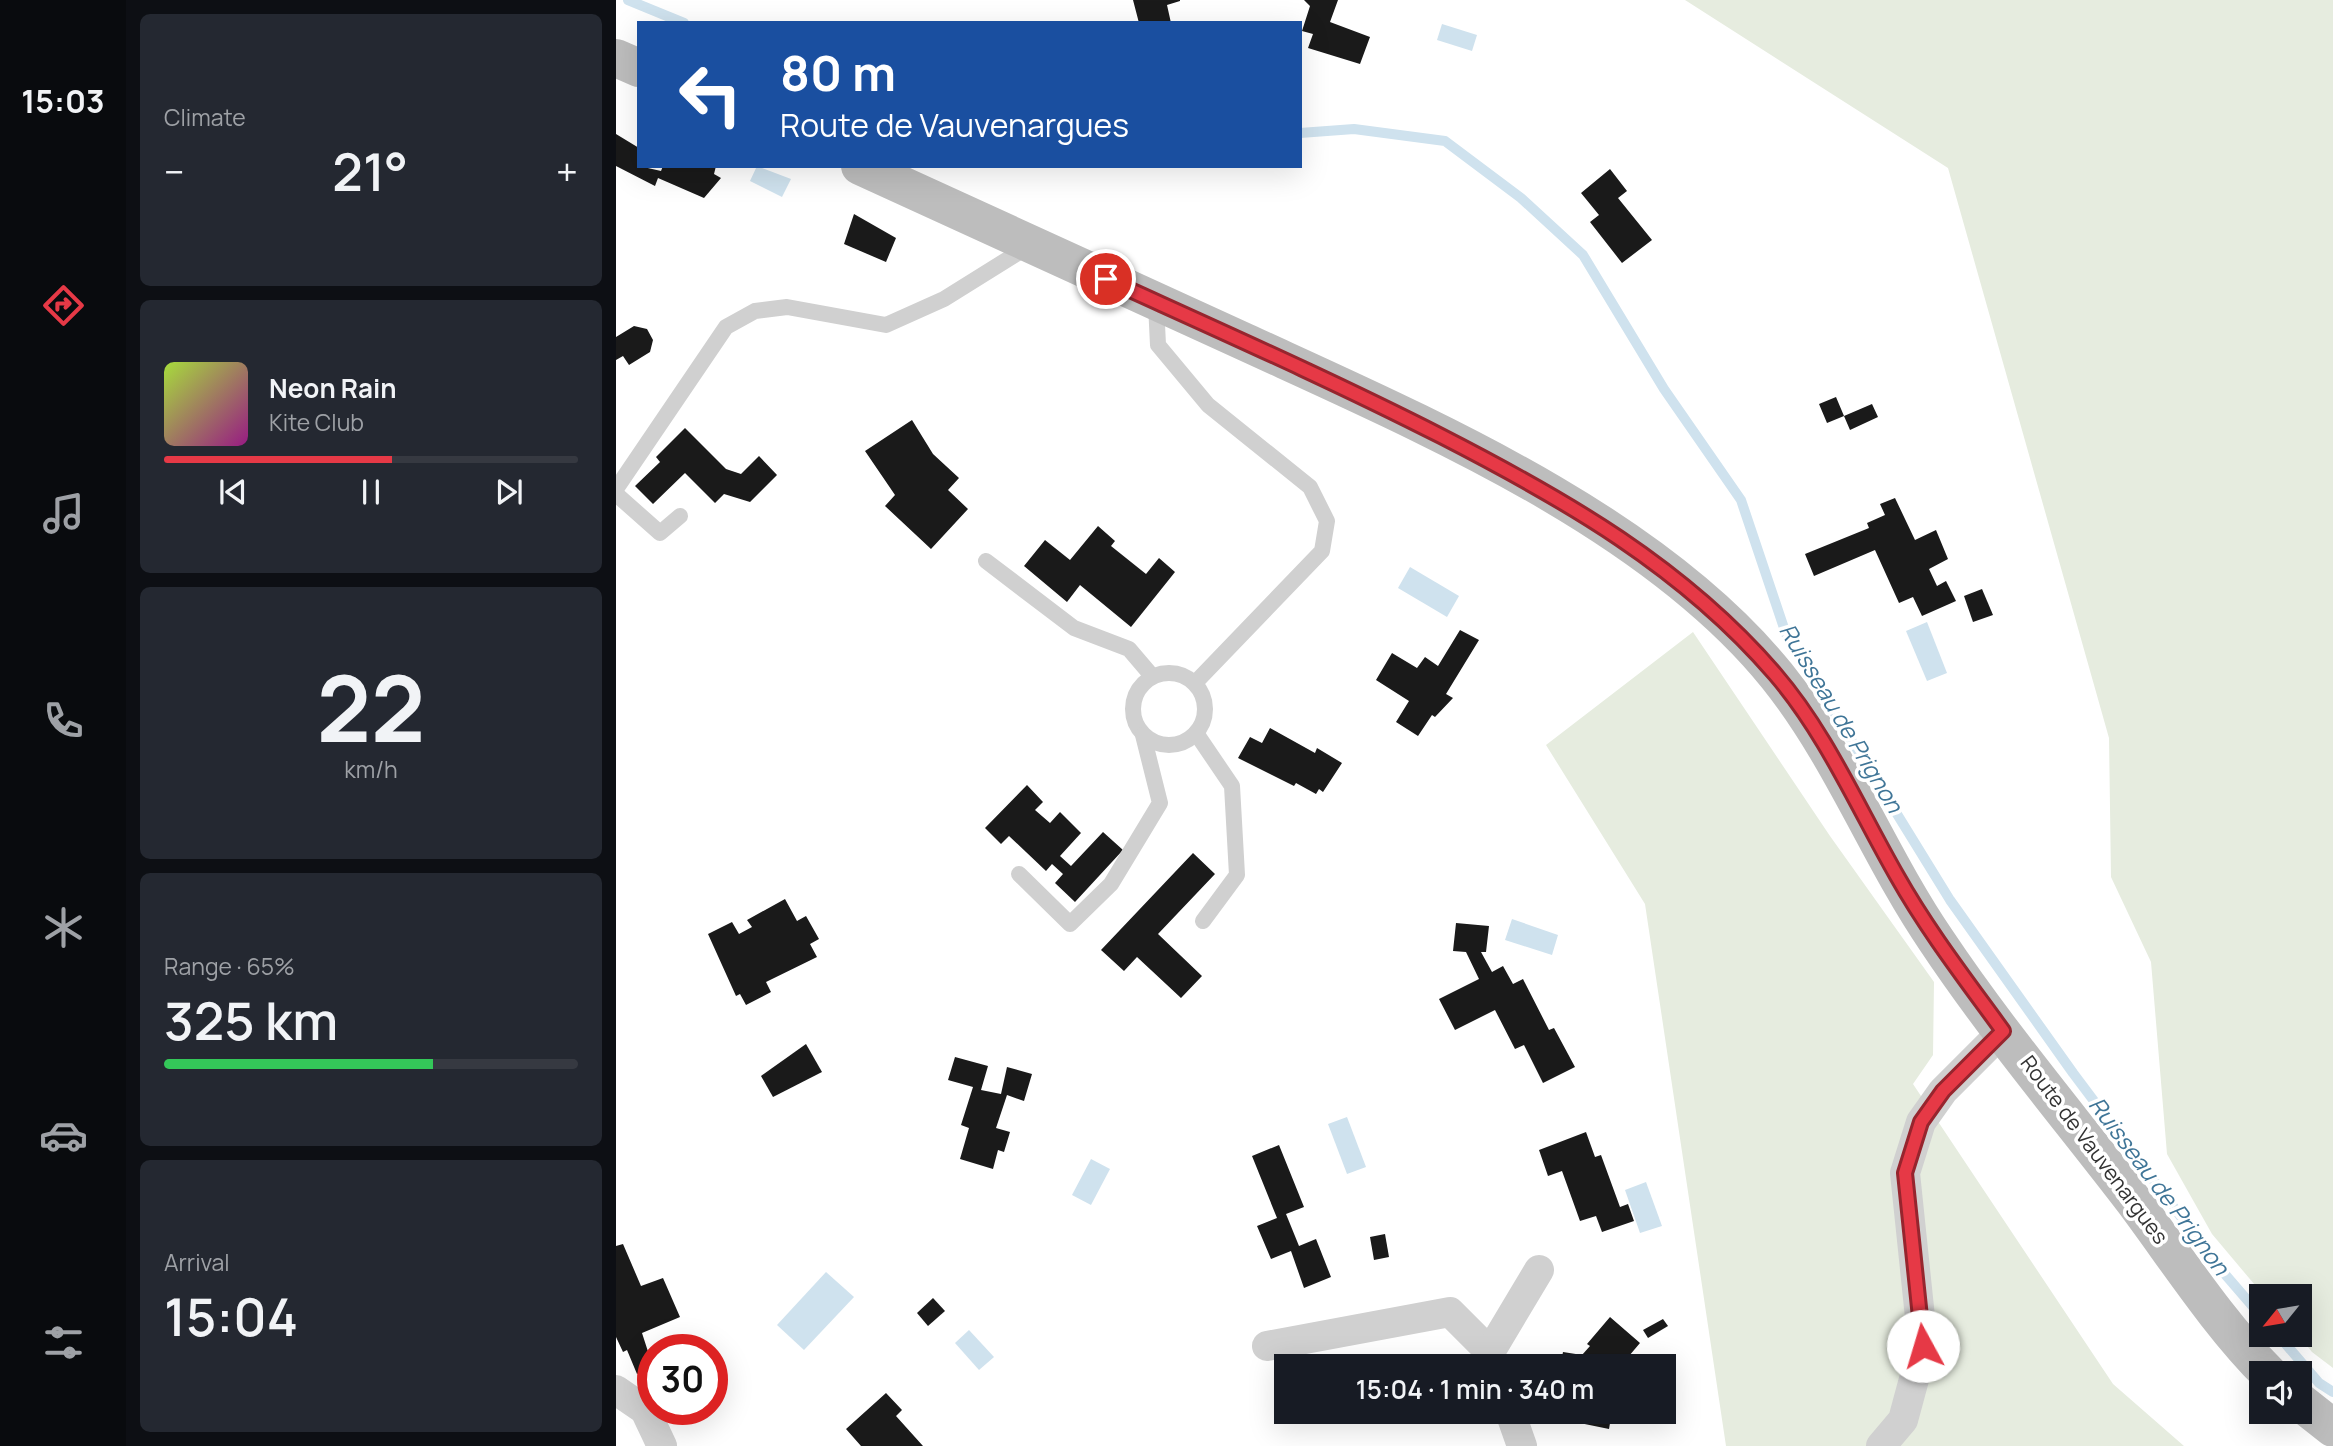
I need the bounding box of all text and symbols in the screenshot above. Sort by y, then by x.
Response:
text: 80 m [780,39,896,106]
icon: left [665,49,756,140]
text: 15:03 [21,79,105,123]
text: Climate [164,101,246,133]
text: Route de Vauvenargues [780,103,1129,147]
text: 21° [332,136,408,207]
text: − [164,145,185,197]
text: + [556,145,578,197]
pin [1076,249,1136,309]
icon: arrive [1087,260,1125,298]
icon: directions [39,281,88,330]
text: Neon Rain [269,370,397,406]
text: Kite Club [269,406,364,438]
icon: previous [214,473,252,511]
icon: pause [352,473,390,511]
icon: next [490,473,528,511]
icon: music [39,489,88,538]
water label: Ruisseau de Prignon [1773,617,1912,819]
text: 22 [317,645,425,769]
icon: phone [39,696,88,745]
text: km/h [344,753,398,785]
icon: climate [39,903,88,952]
text: Range · 65% [164,950,295,982]
text: 325 km [164,985,338,1056]
street label: Route de Vauvenargues [2015,1049,2175,1249]
water label: Ruisseau de Prignon [2082,1090,2238,1282]
icon: car [39,1111,88,1160]
text: Arrival [164,1246,230,1278]
text: 15:04 [164,1281,298,1352]
north arrow [2249,1284,2312,1348]
map controls [2249,1284,2312,1424]
position arrow [1886,1309,1960,1383]
icon: filters [39,1318,88,1367]
speed limit sign: 30 [637,1334,728,1425]
button: sound [2249,1361,2312,1424]
text: 15:04 · 1 min · 340 m [1356,1371,1594,1407]

